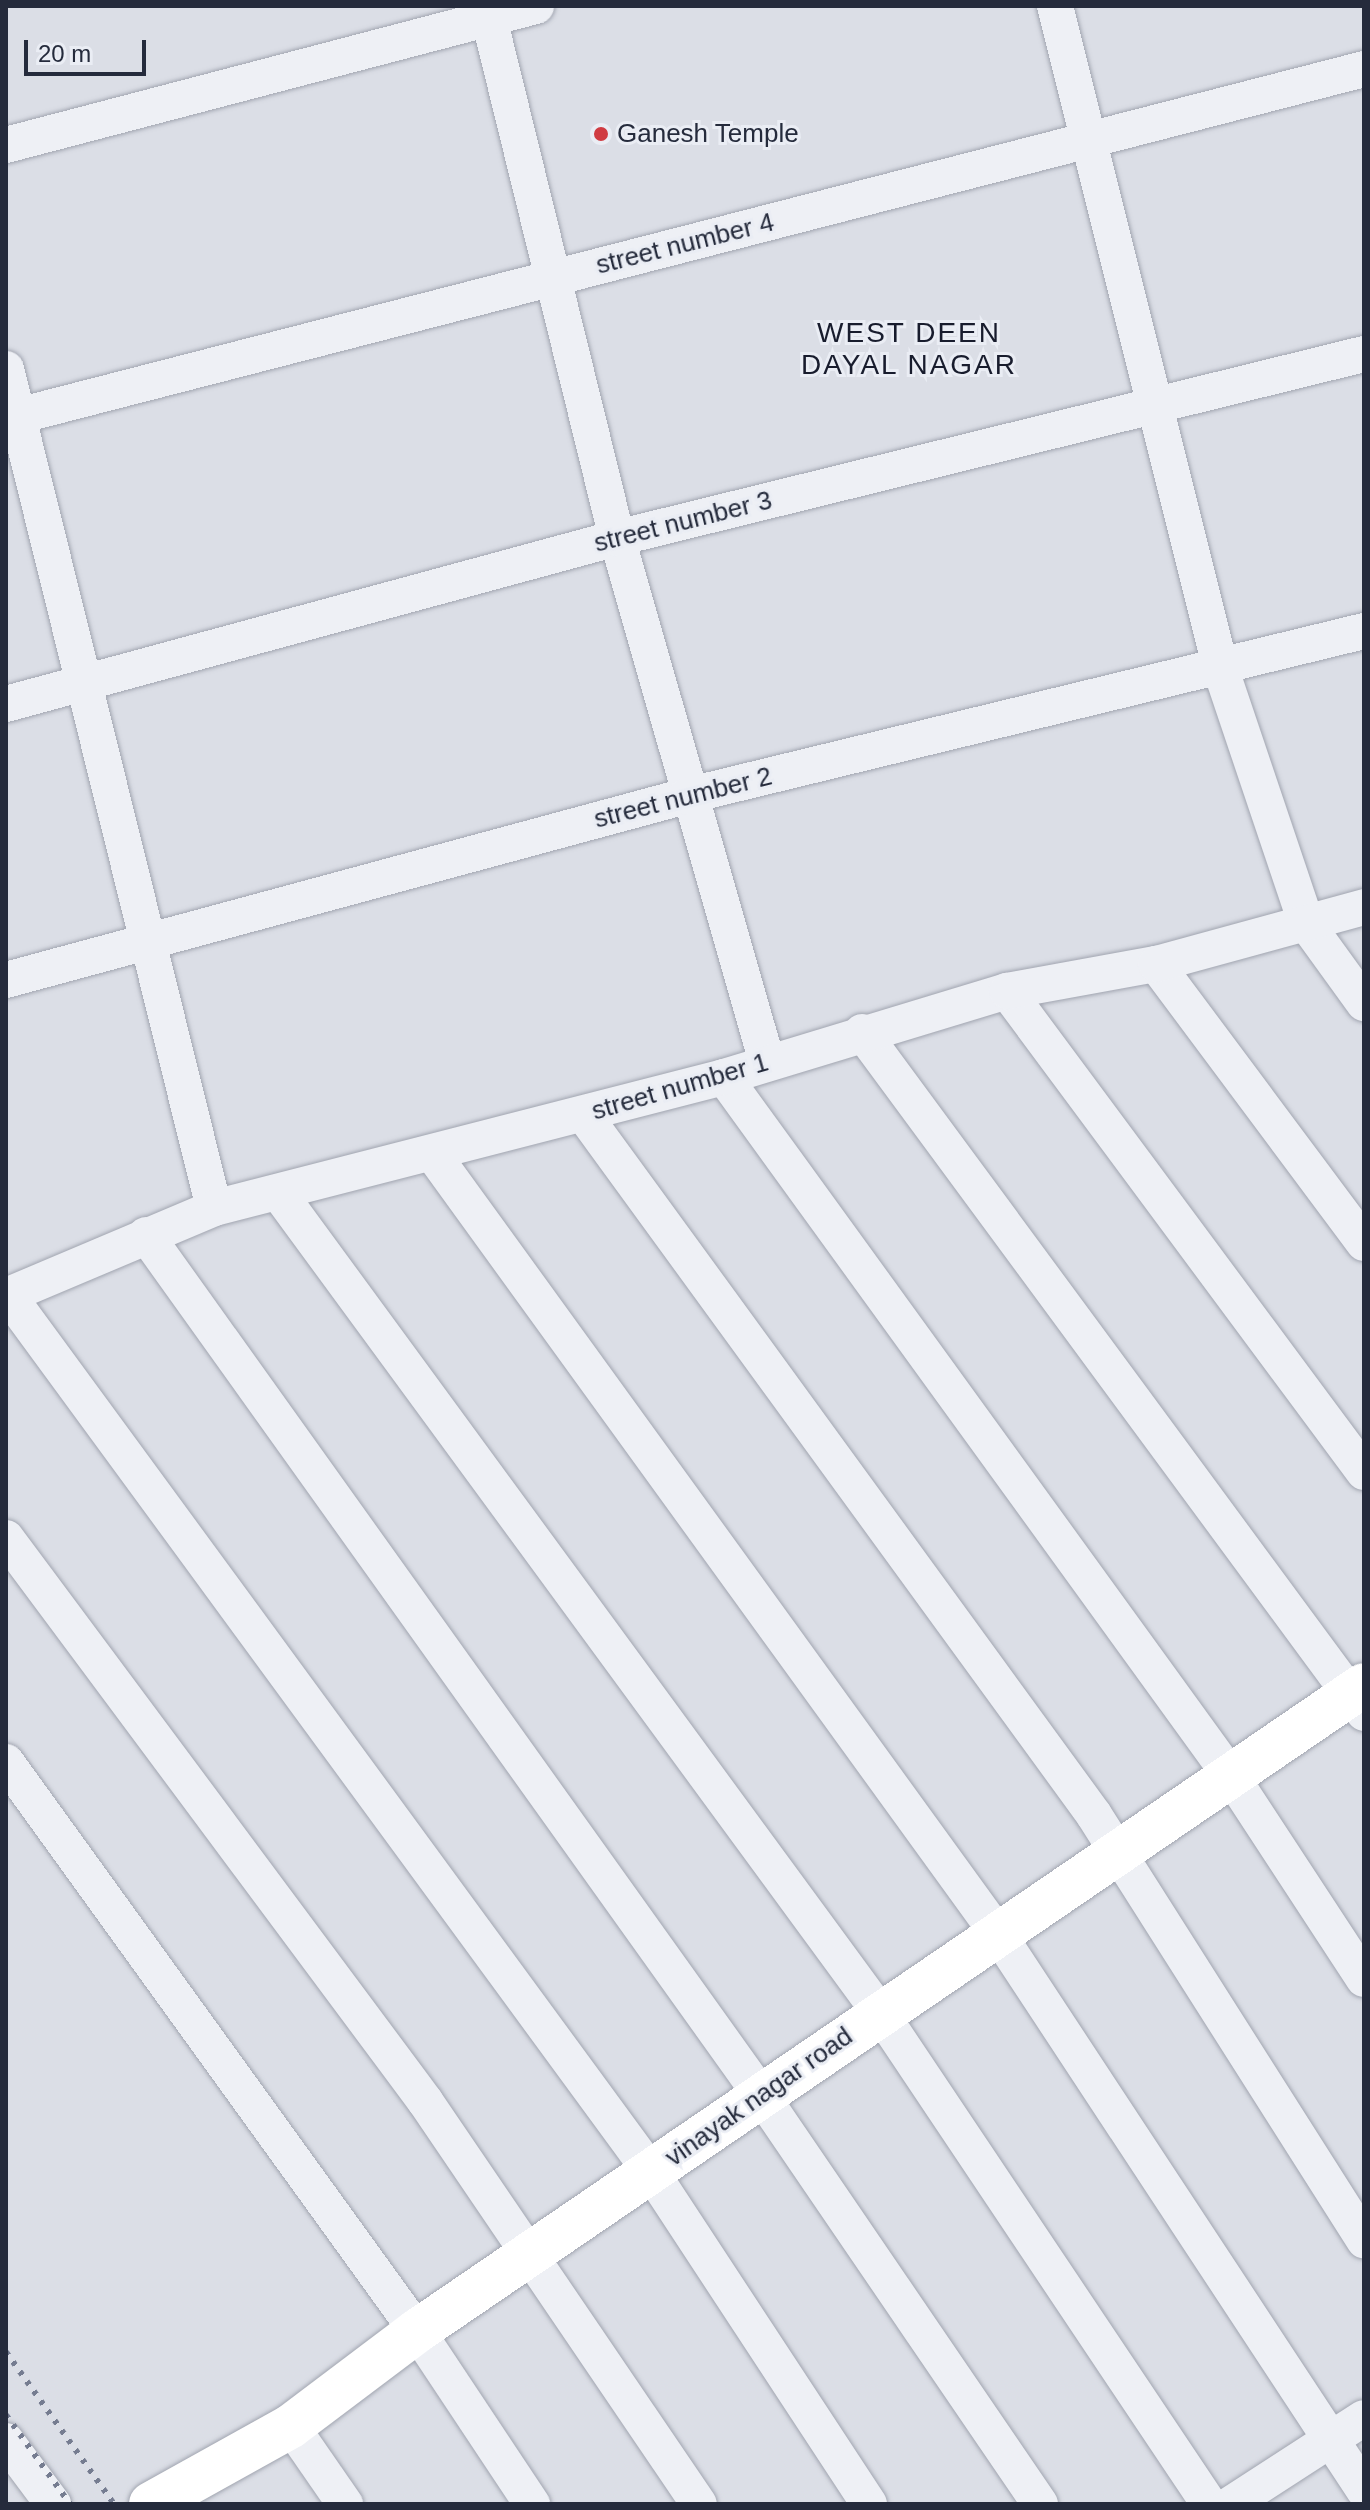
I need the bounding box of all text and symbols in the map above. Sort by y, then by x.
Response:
scale bar [28,24,150,74]
text: 20 m [38,40,91,67]
place label: Ganesh Temple [617,118,799,150]
marker: Ganesh Temple [592,125,610,143]
street label: street number 4 [593,207,777,281]
district label: WEST DEEN DAYAL NAGAR [800,316,1018,382]
street label: street number 3 [591,485,775,559]
street label: street number 2 [591,761,775,835]
street label: street number 1 [588,1047,772,1127]
street label: vinayak nagar road [659,2021,859,2173]

